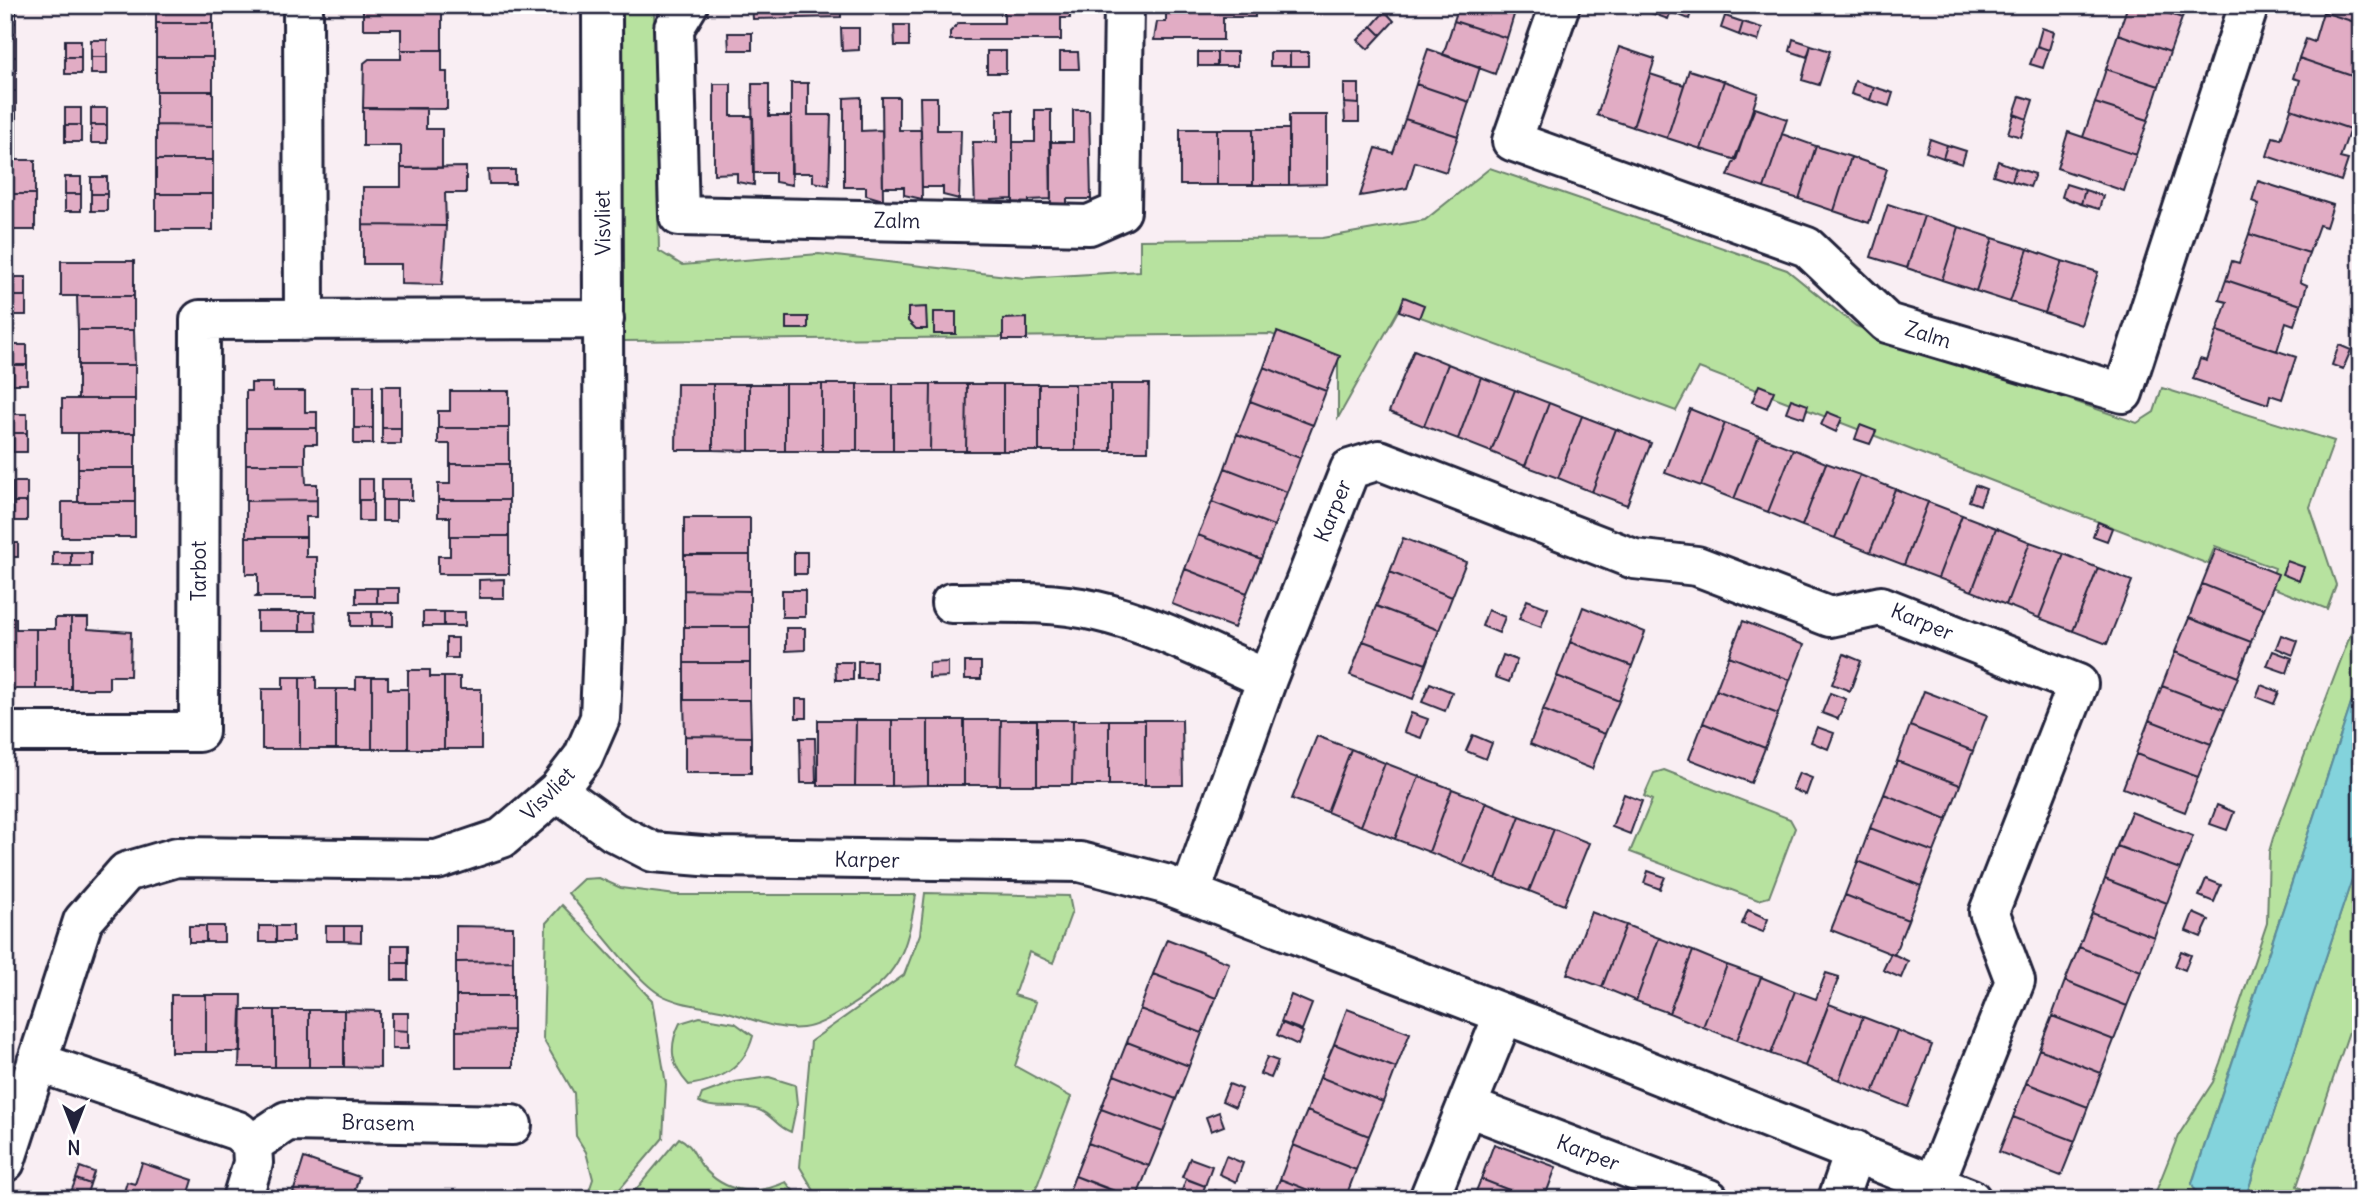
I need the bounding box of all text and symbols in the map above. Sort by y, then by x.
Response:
street label: Visvliet [588,190,617,256]
street label: Zalm [873,207,921,234]
street label: Zalm [1902,315,1954,354]
street label: Karper [1308,475,1357,546]
street label: Tarbot [185,541,212,601]
street label: Karper [1887,597,1958,646]
street label: Visvliet [515,761,580,826]
street label: Karper [834,845,900,874]
north arrow [38,1096,108,1166]
street label: Brasem [341,1108,415,1137]
street label: Karper [1553,1128,1624,1177]
text: N [67,1135,81,1159]

